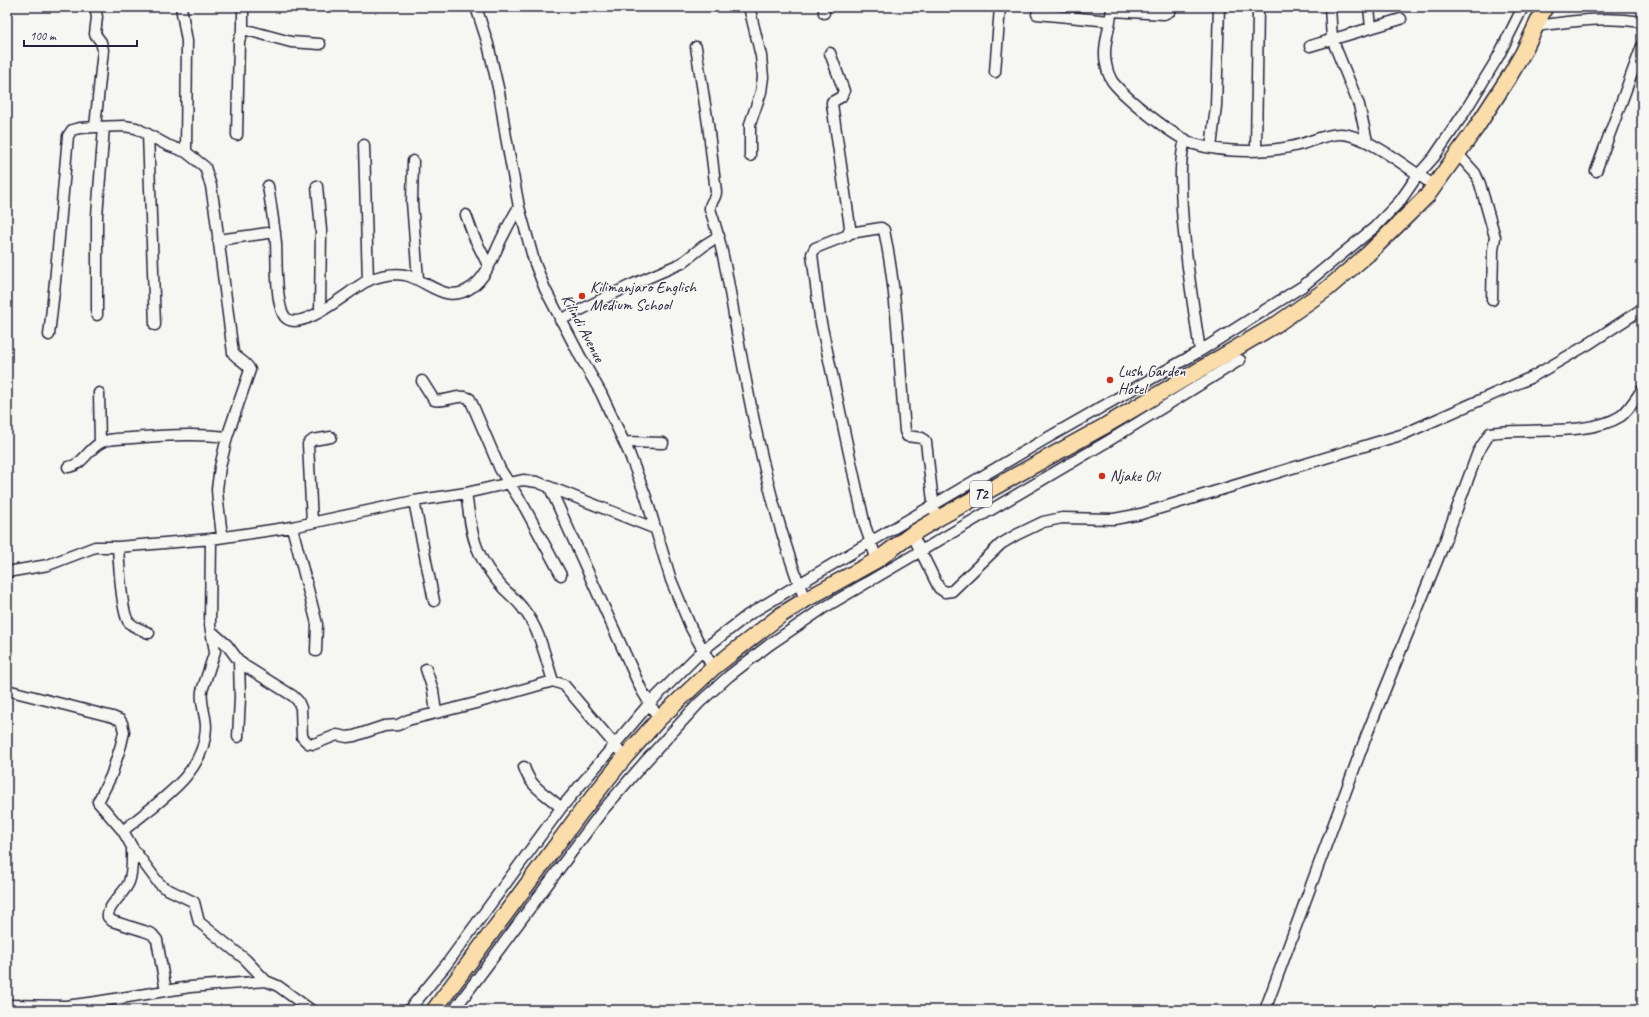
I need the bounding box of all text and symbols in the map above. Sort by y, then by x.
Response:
scale bar [24,22,137,48]
text: 100 m [30,28,57,44]
place label: Kilimanjaro English Medium School [590,277,697,315]
street label: Kilindi Avenue [557,291,610,367]
marker: Kilimanjaro English Medium School [577,291,587,301]
place label: Lush Garden Hotel [1118,361,1186,399]
marker: Lush Garden Hotel [1105,375,1115,385]
place label: Njake Oil [1110,466,1162,486]
marker: Njake Oil [1097,471,1107,481]
road number: T2 [970,481,992,507]

